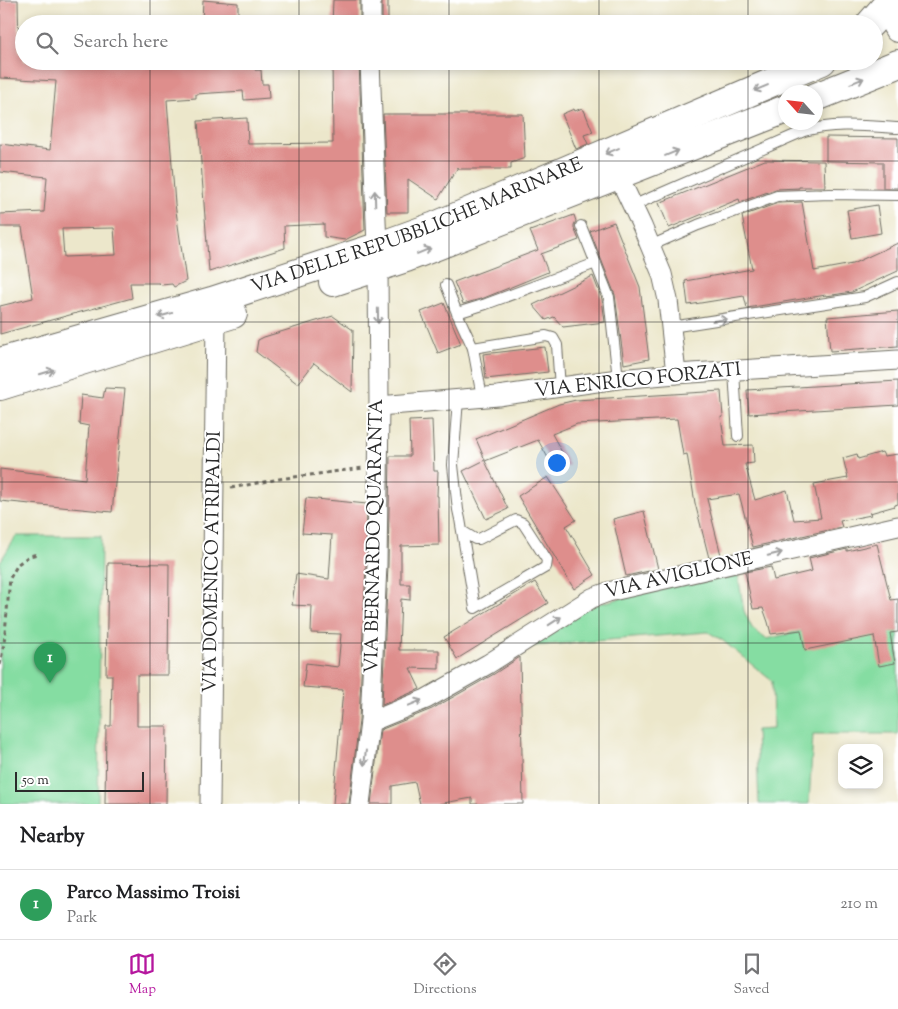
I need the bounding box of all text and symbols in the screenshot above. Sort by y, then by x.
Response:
search box [15,15,883,70]
icon: search [33,29,61,57]
text: Search here [73,29,168,56]
one-way arrow [849,75,864,85]
one-way arrow [754,84,769,93]
north arrow [778,85,823,130]
one-way arrow [605,147,620,157]
one-way arrow [665,148,680,157]
street label: VIA DELLE REPUBBLICHE MARINARE [247,151,588,301]
one-way arrow [370,191,380,207]
one-way arrow [416,246,431,255]
one-way arrow [373,308,383,324]
one-way arrow [157,310,173,320]
one-way arrow [711,314,727,324]
street label: VIA ENRICO FORZATI [533,357,743,405]
one-way arrow [38,366,54,376]
street label: VIA BERNARDO QUARANTA [359,398,391,673]
street label: VIA DOMENICO ATRIPALDI [197,431,229,693]
your location [544,450,570,476]
street label: VIA AVIGLIONE [602,546,756,606]
one-way arrow [767,549,783,558]
one-way arrow [548,616,562,627]
pin: 1 [34,642,66,683]
one-way arrow [407,698,422,708]
map controls [838,744,883,789]
button: layers [838,744,883,789]
one-way arrow [360,750,370,766]
scale bar [15,769,144,792]
text: 50 m [22,771,49,791]
text: Nearby [20,822,85,852]
text: Parco Massimo Troisi [67,880,240,907]
text: 1 [33,893,39,916]
text: 210 m [840,893,878,916]
text: Park [67,907,98,930]
tab: Map [128,950,156,1000]
tab: Directions [413,950,477,1000]
tab: Saved [734,950,769,1000]

